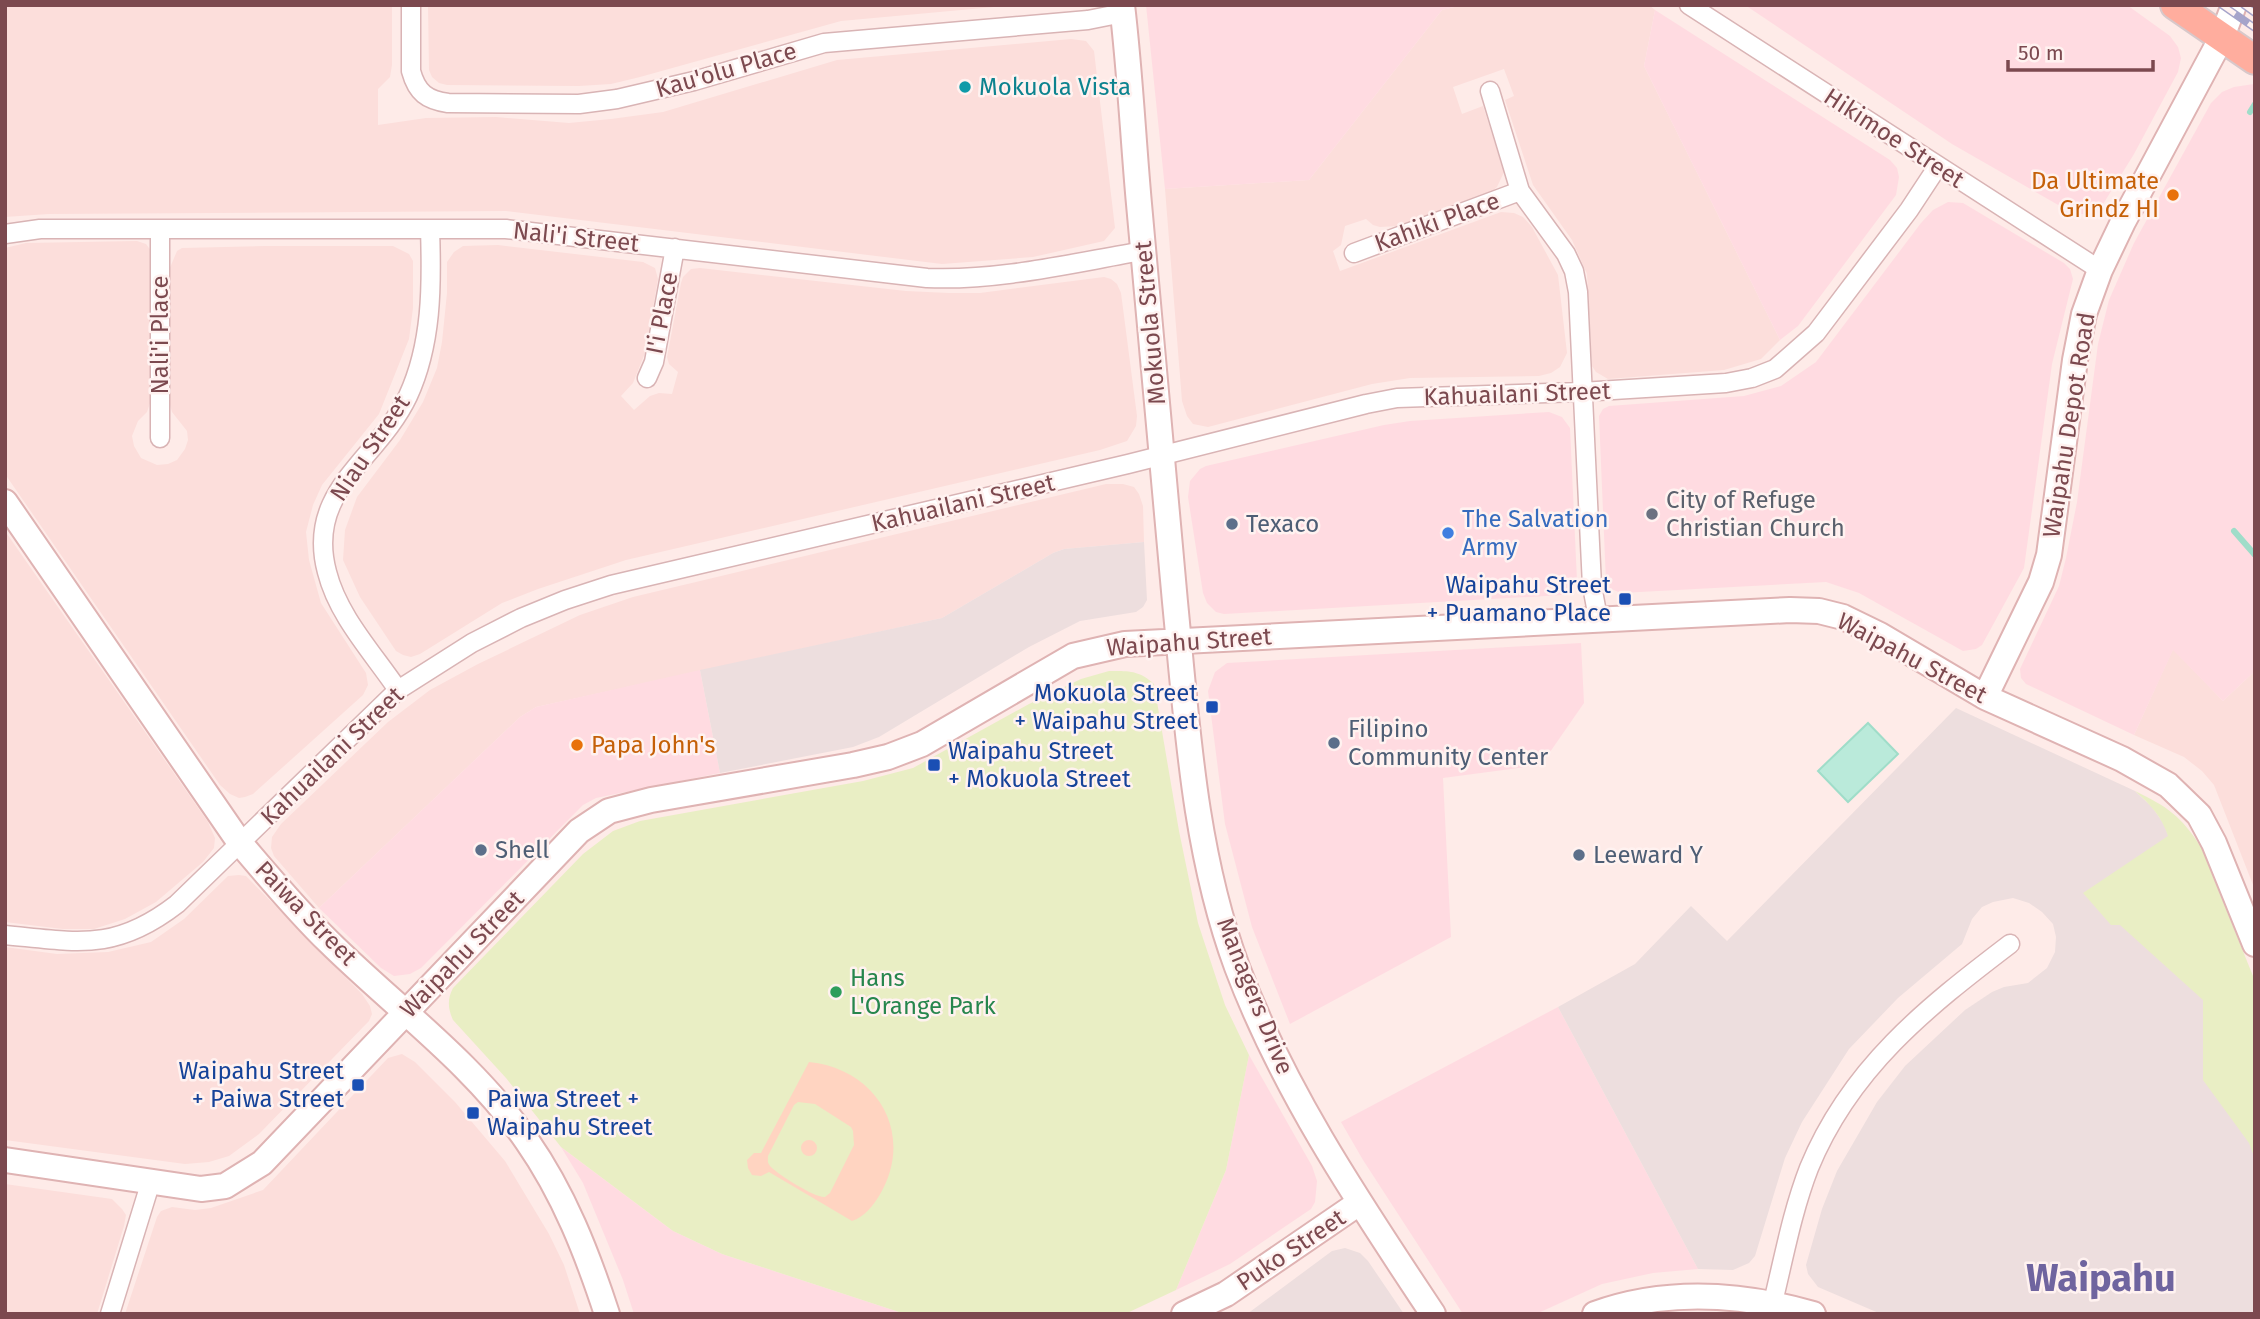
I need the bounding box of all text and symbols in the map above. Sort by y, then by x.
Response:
scale bar [2008,28,2153,72]
street label: Kau'olu Place [652,37,800,103]
text: 50 m [2018,40,2064,66]
place label: Mokuola Vista [979,73,1131,101]
marker: Mokuola Vista [957,79,973,95]
street label: Hikimoe Street [1819,82,1970,194]
place label: Da Ultimate Grindz HI [2031,167,2159,223]
street label: Kahiki Place [1371,186,1503,258]
marker: Da Ultimate Grindz HI [2165,187,2181,203]
street label: Nali'i Street [512,216,641,258]
street label: Mokuola Street [1129,240,1171,406]
street label: I'i Place [640,269,684,357]
street label: Nali'i Place [146,275,174,395]
street label: Waipahu Depot Road [2037,310,2101,540]
street label: Kahuailani Street [1423,377,1611,411]
street label: Niau Street [324,389,416,506]
street label: Kahuailani Street [869,468,1058,538]
place label: City of Refuge Christian Church [1666,486,1845,542]
place label: The Salvation Army [1462,505,1609,561]
marker: City of Refuge Christian Church [1644,506,1660,522]
place label: Texaco [1246,510,1319,538]
marker: Texaco [1224,516,1240,532]
marker: The Salvation Army [1440,525,1456,541]
place label: Waipahu Street + Puamano Place [1427,571,1611,627]
marker: Waipahu Street + Puamano Place [1617,591,1633,607]
street label: Waipahu Street [1832,607,1992,709]
street label: Waipahu Street [1105,622,1273,662]
place label: Mokuola Street + Waipahu Street [1014,679,1198,735]
street label: Kahuailani Street [255,681,409,831]
marker: Mokuola Street + Waipahu Street [1204,699,1220,715]
place label: Filipino Community Center [1348,715,1549,771]
place label: Papa John's [591,731,716,759]
marker: Filipino Community Center [1326,735,1342,751]
marker: Papa John's [569,737,585,753]
place label: Waipahu Street + Mokuola Street [948,737,1131,793]
marker: Waipahu Street + Mokuola Street [926,757,942,773]
place label: Shell [495,836,549,864]
place label: Leeward Y [1593,841,1704,869]
marker: Shell [473,842,489,858]
marker: Leeward Y [1571,847,1587,863]
street label: Paiwa Street [249,855,363,971]
street label: Waipahu Street [394,885,530,1023]
street label: Managers Drive [1211,914,1299,1078]
place label: Hans L'Orange Park [850,964,996,1020]
marker: Hans L'Orange Park [828,984,844,1000]
place label: Waipahu Street + Paiwa Street [178,1057,344,1113]
marker: Waipahu Street + Paiwa Street [350,1077,366,1093]
place label: Paiwa Street + Waipahu Street [487,1085,653,1141]
marker: Paiwa Street + Waipahu Street [465,1105,481,1121]
street label: Puko Street [1231,1203,1351,1297]
district label: Waipahu [2026,1255,2176,1301]

